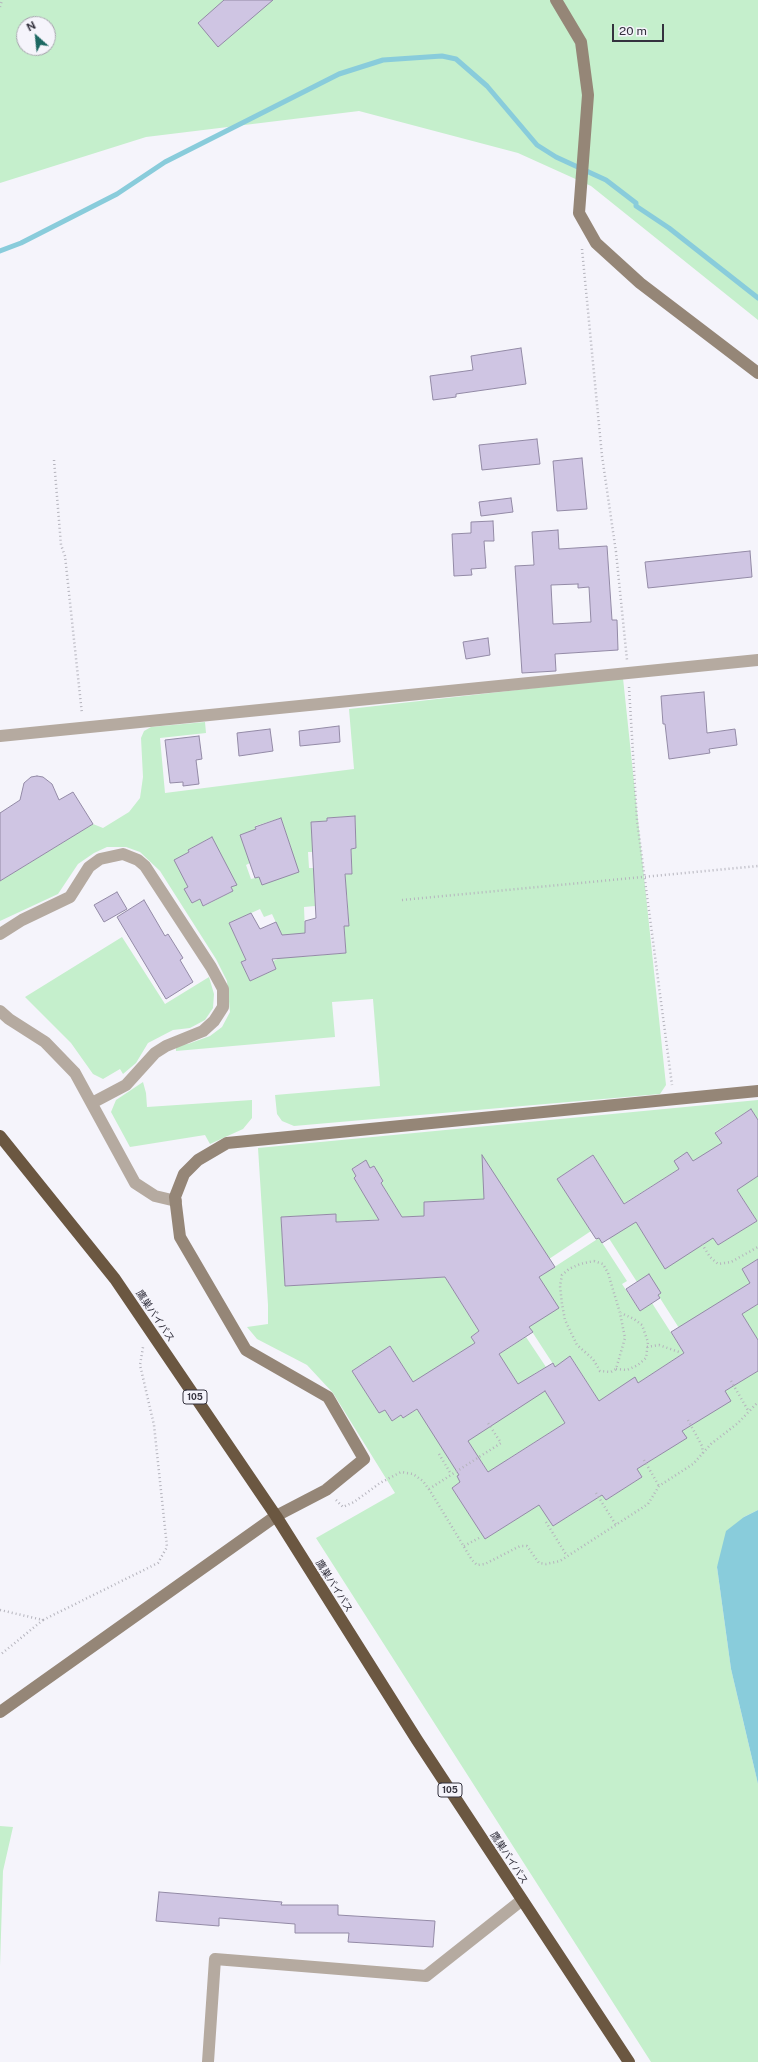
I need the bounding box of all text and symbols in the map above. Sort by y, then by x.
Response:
north arrow [16,16,56,56]
scale bar [614,16,666,42]
text: N [24,19,38,34]
text: 20 m [619,24,647,38]
street label: 鷹巣バイパス [133,1288,177,1344]
road number: 105 [183,1390,207,1404]
street label: 鷹巣バイパス [313,1557,355,1615]
road number: 105 [438,1783,462,1797]
street label: 鷹巣バイパス [488,1830,530,1886]

